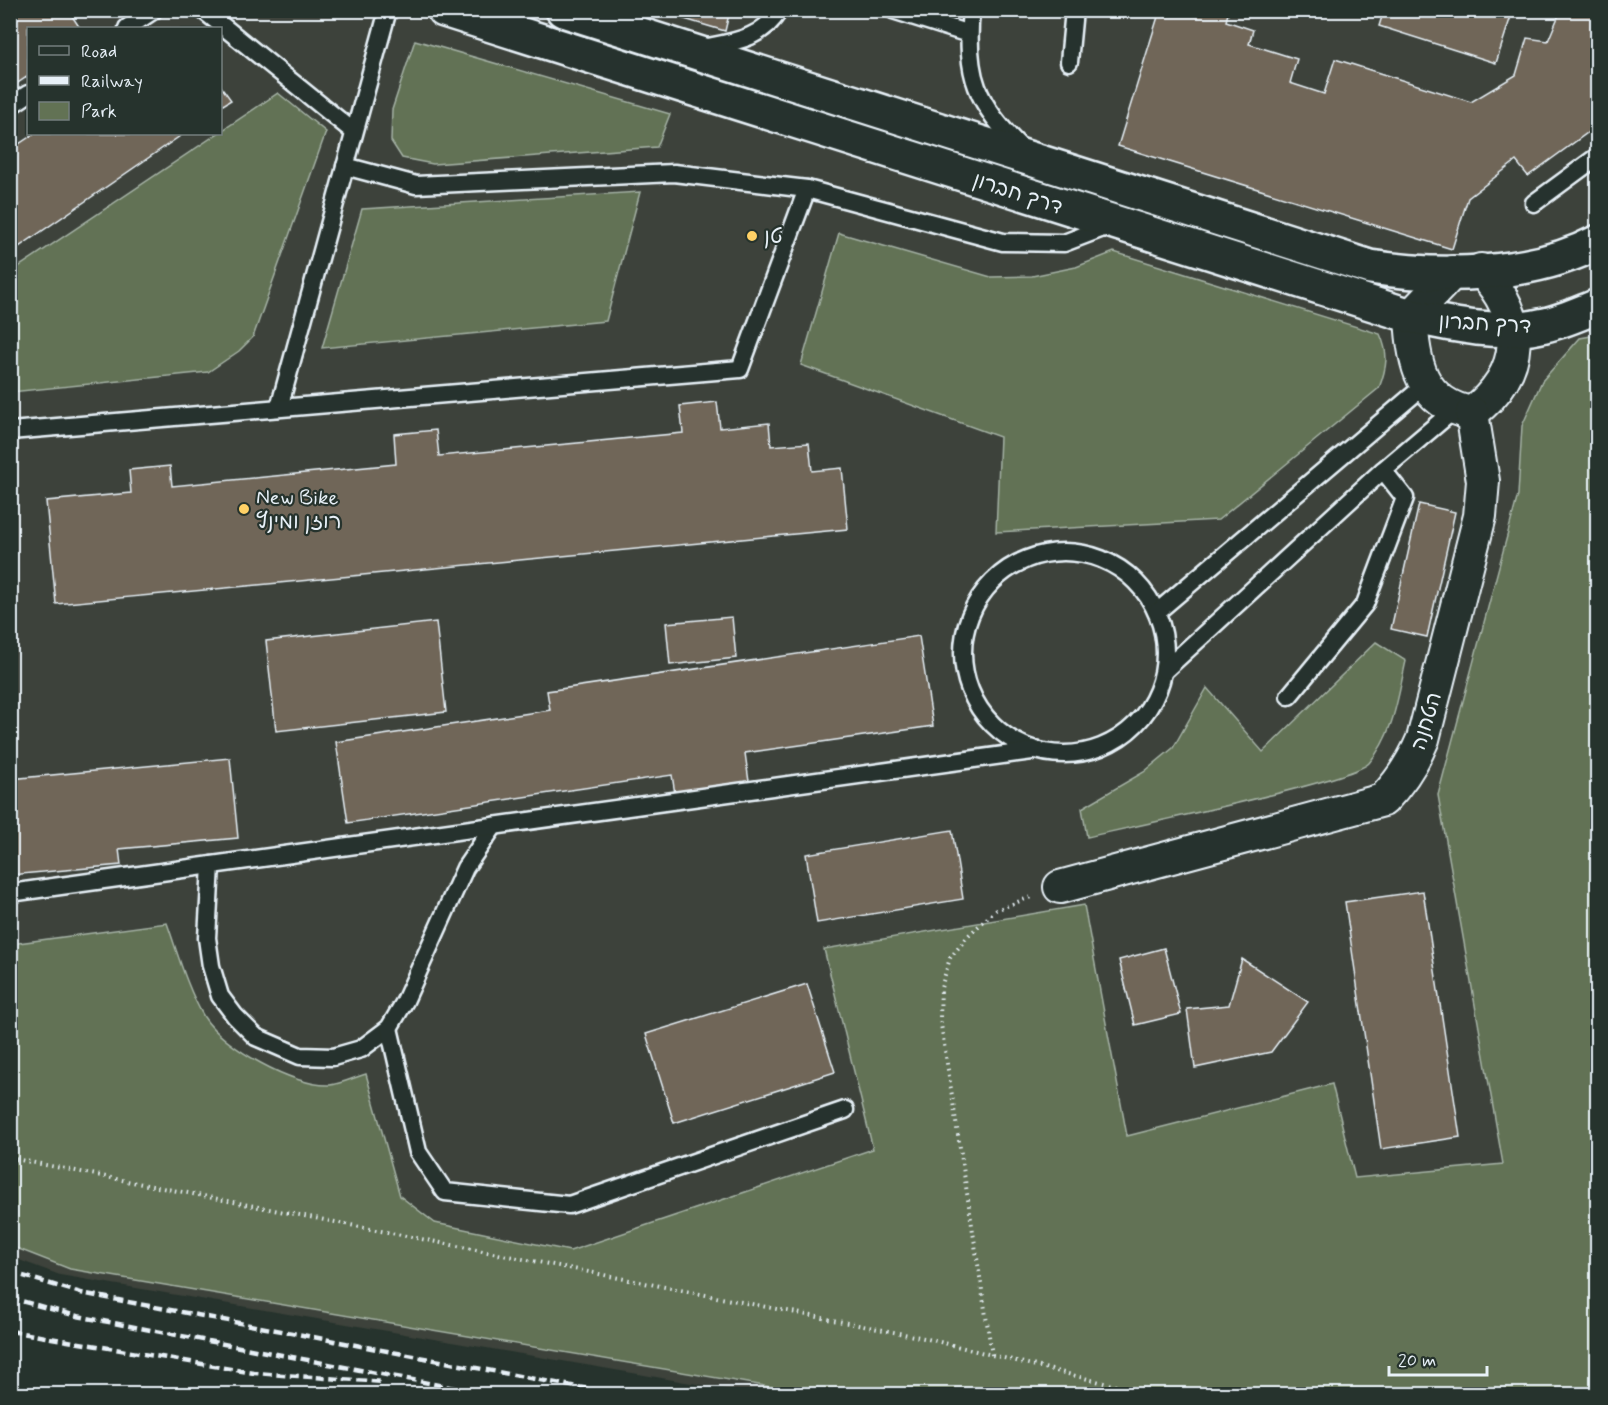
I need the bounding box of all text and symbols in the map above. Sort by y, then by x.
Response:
legend [27,27,222,135]
text: Road [81,40,117,64]
text: Railway [81,70,143,94]
text: Park [81,100,117,124]
street label: דרך חברון [969,166,1066,222]
place label: טן [764,223,783,251]
marker: טן [745,229,759,243]
street label: דרך חברון [1438,308,1532,340]
place label: New Bike רוזן ומינץ [256,484,342,536]
marker: New Bike רוזן ומינץ [237,502,251,516]
street label: הטחנה [1405,689,1449,754]
scale bar [1389,1339,1486,1377]
text: 20 m [1398,1349,1436,1373]

